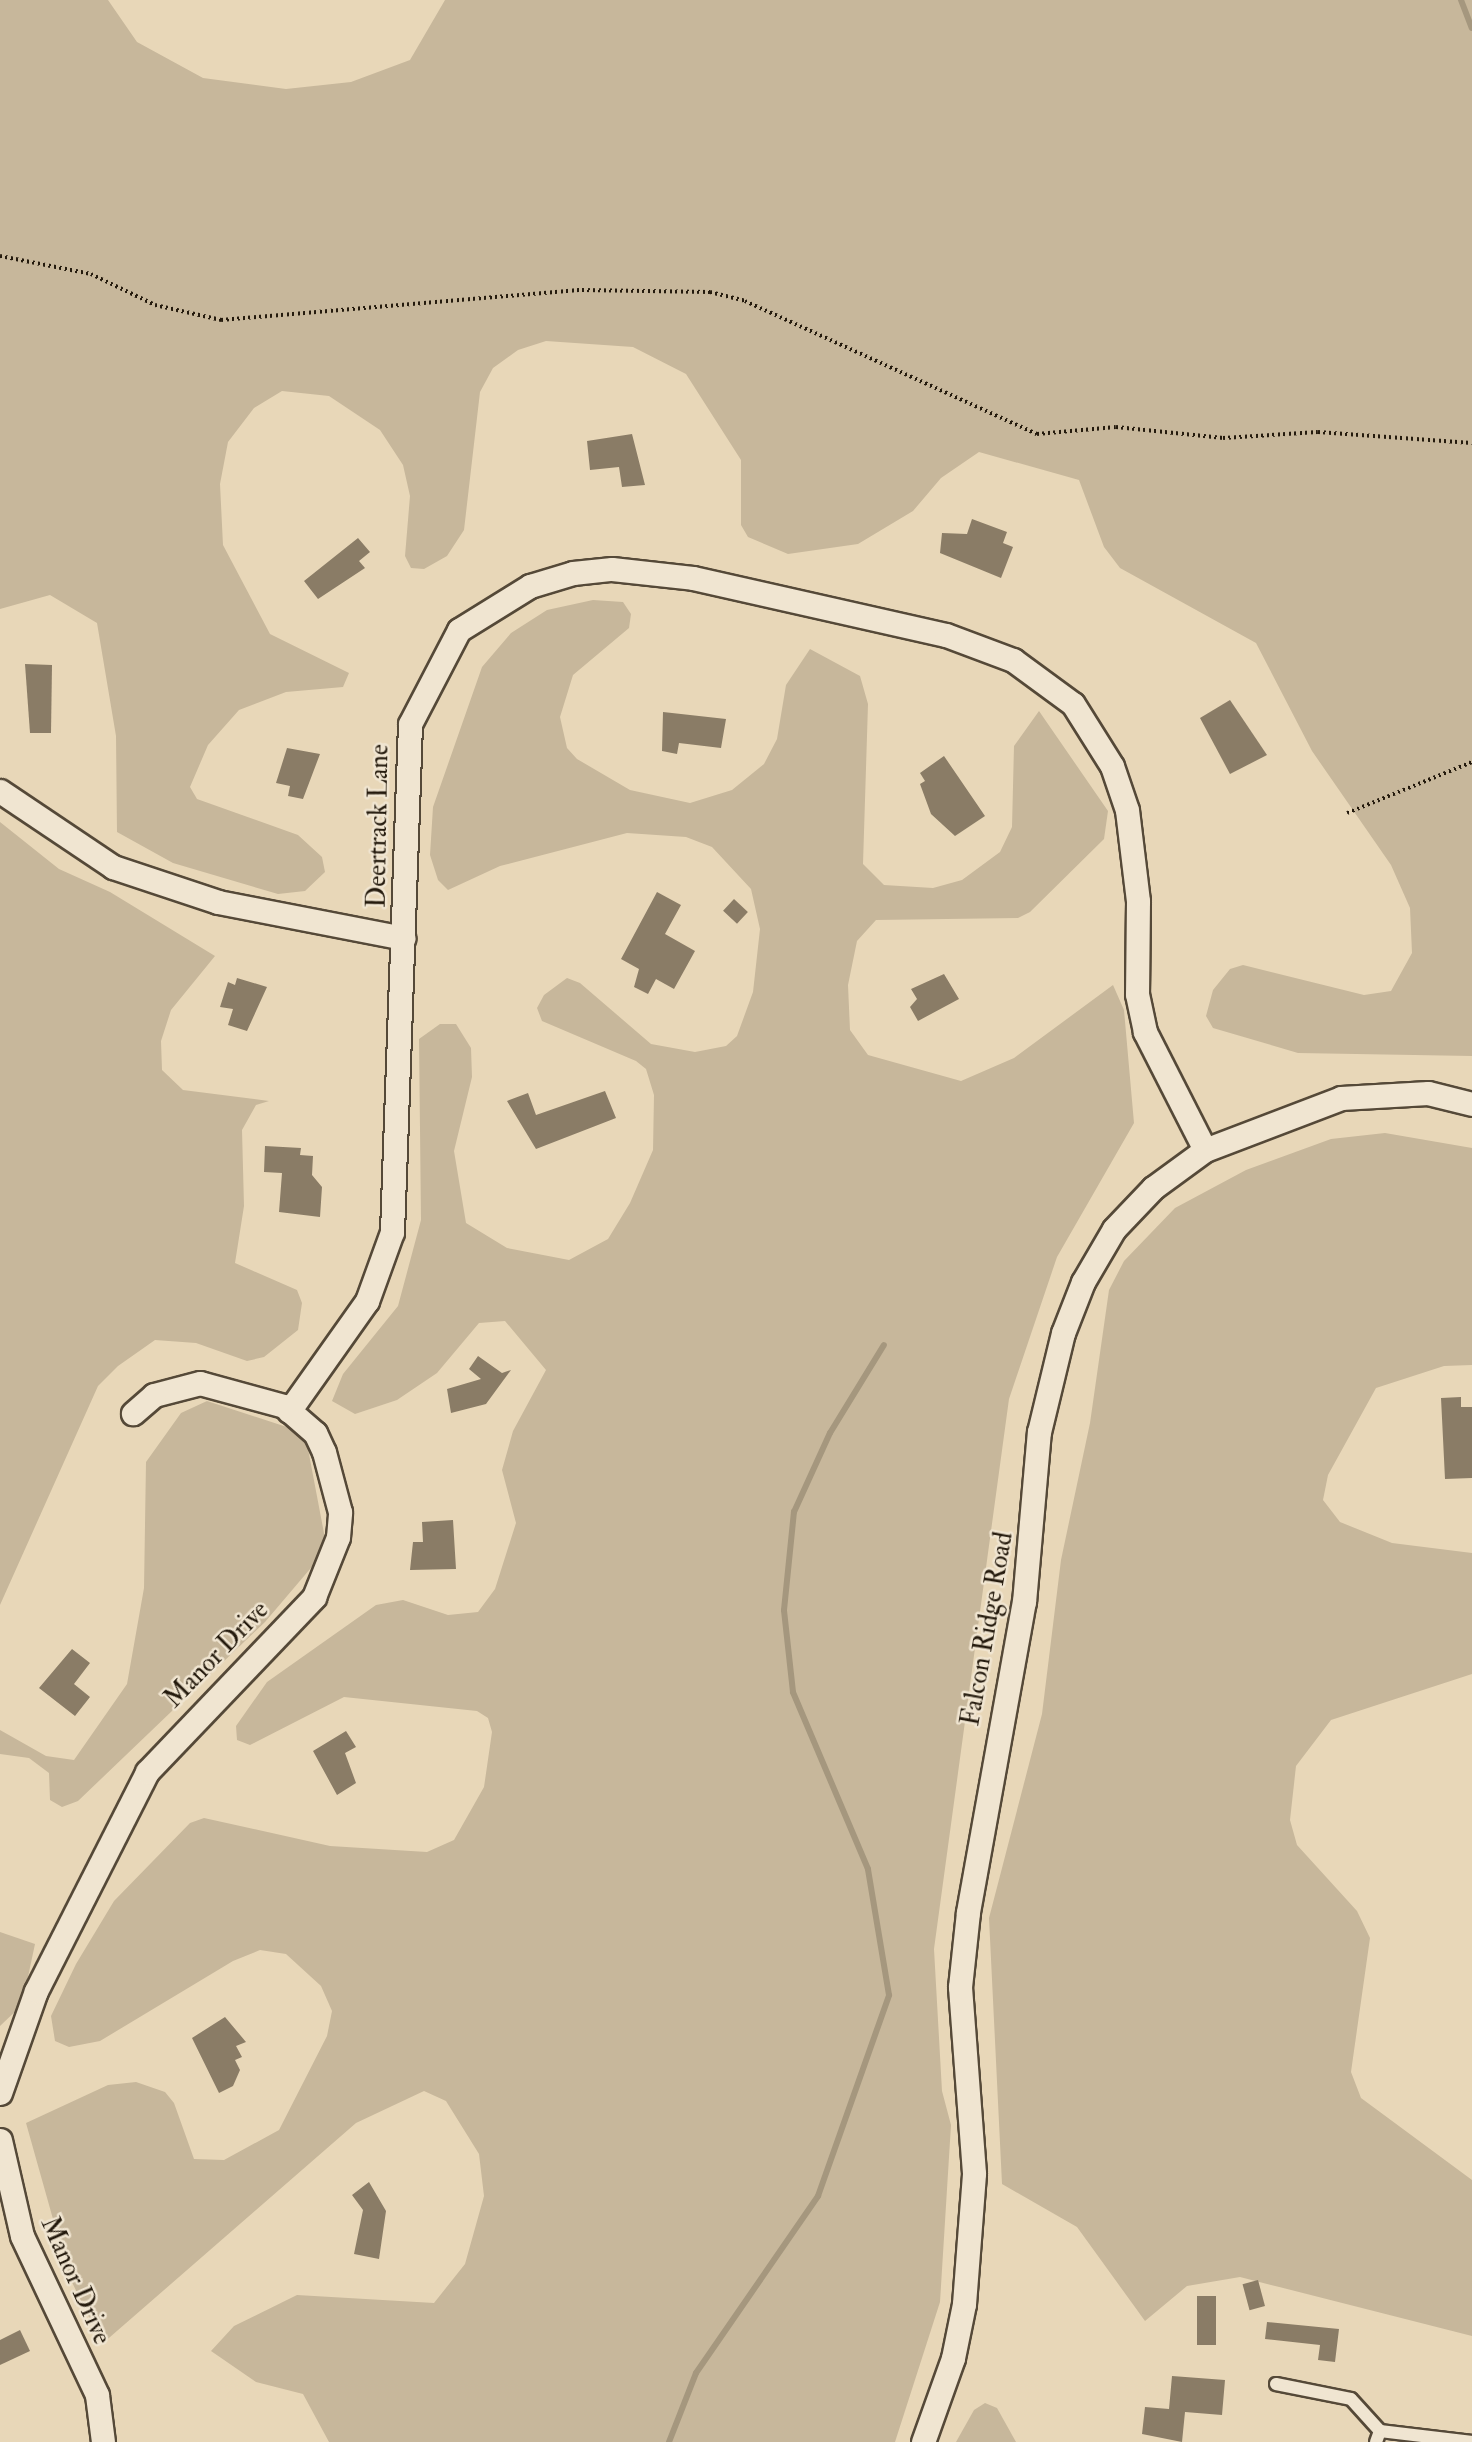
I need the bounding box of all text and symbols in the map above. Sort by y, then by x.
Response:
street label: Deertrack Lane [362,744,396,908]
street label: Falcon Ridge Road [956,1530,1020,1728]
street label: Manor Drive [158,1595,276,1715]
street label: Manor Drive [33,2212,117,2350]

